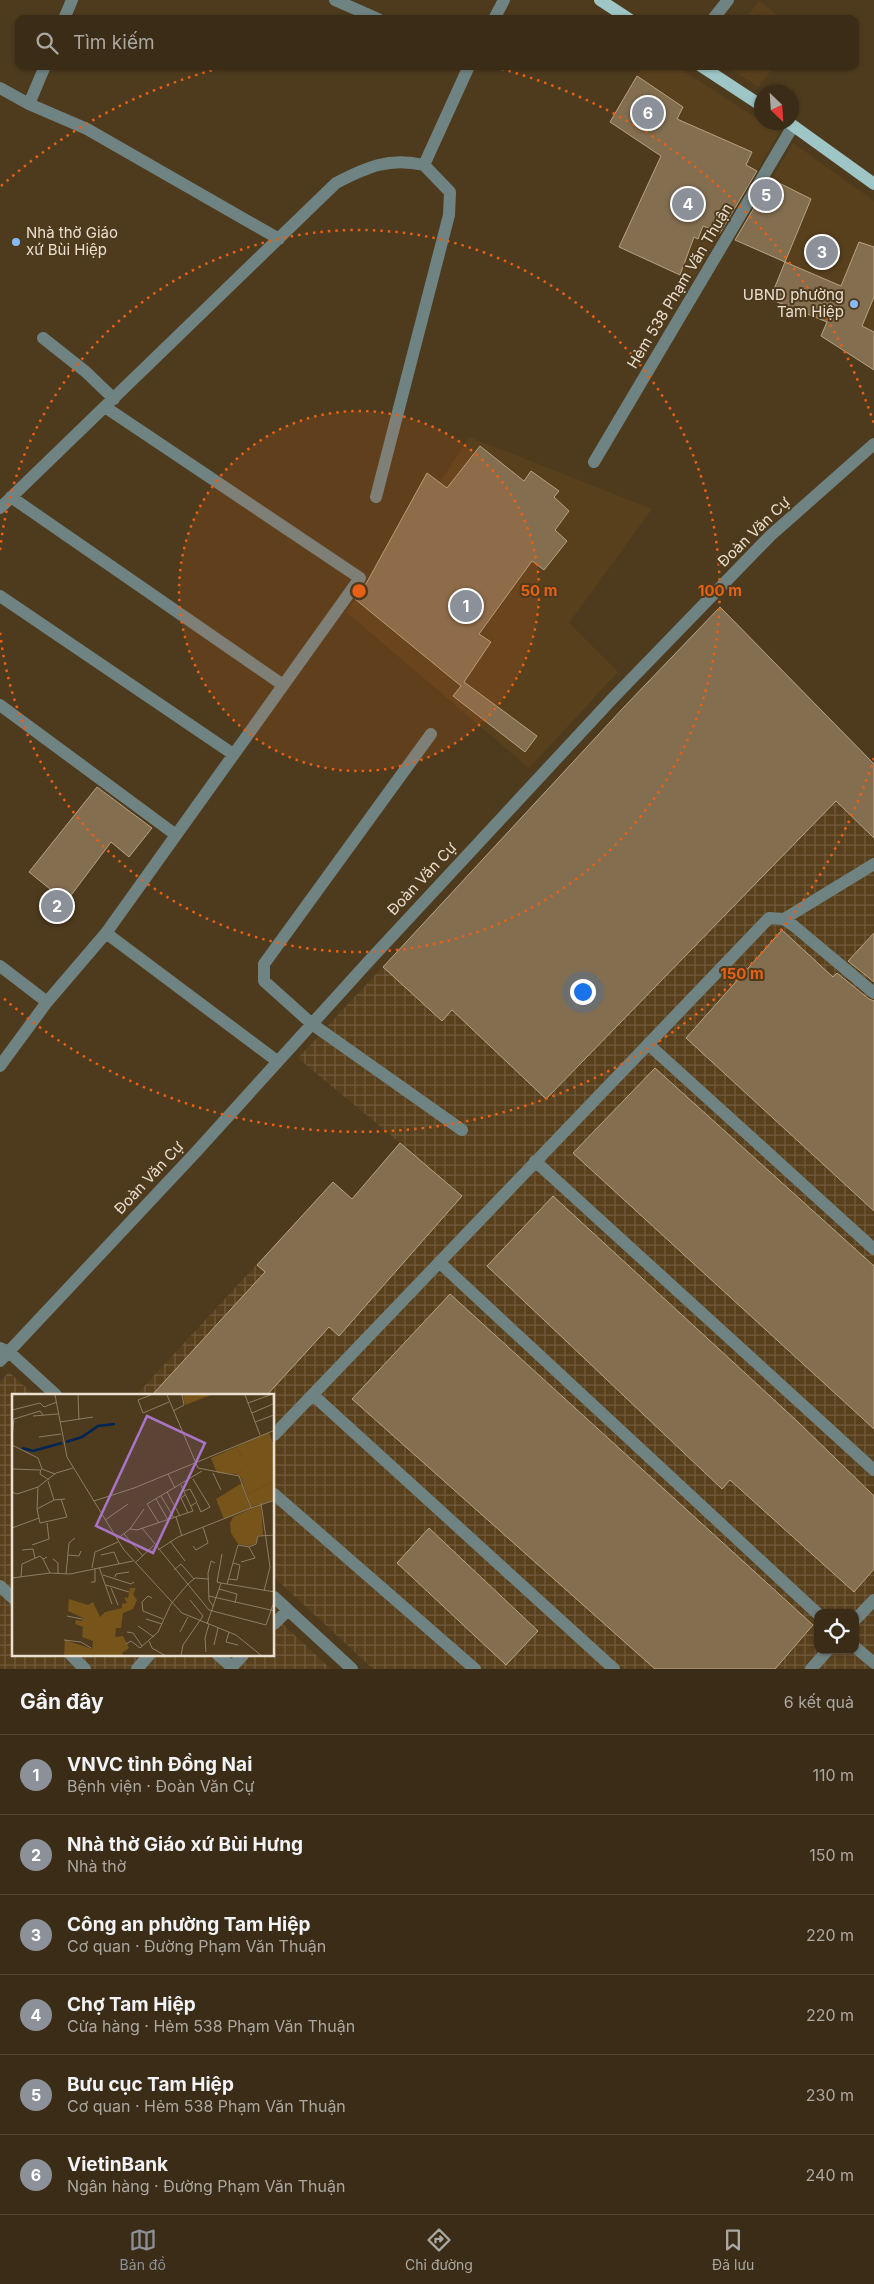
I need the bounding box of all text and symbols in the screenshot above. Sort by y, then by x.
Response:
search box [15,15,859,70]
icon: search [33,29,61,57]
text: Tìm kiếm [73,31,155,54]
north arrow [754,85,799,130]
pin: 6 [632,94,664,132]
pin: 5 [750,176,782,214]
pin: 4 [672,185,704,223]
street label: Hẻm 538 Phạm Văn Thuận [623,200,736,372]
place label: Nhà thờ Giáo xứ Bùi Hiệp [26,223,118,259]
pin: 3 [806,233,838,271]
marker: Nhà thờ Giáo xứ Bùi Hiệp [10,236,22,248]
place label: UBND phường Tam Hiệp [743,285,844,321]
marker: UBND phường Tam Hiệp [848,298,860,310]
street label: Đoàn Văn Cự [714,493,794,571]
text: 50 m [521,581,557,600]
text: 100 m [698,581,742,600]
centre of rings [350,582,368,600]
pin: 1 [450,587,482,625]
street label: Đoàn Văn Cự [383,838,460,919]
pin: 2 [41,887,73,925]
text: 150 m [720,964,764,983]
your location [570,979,596,1005]
street label: Đoàn Văn Cự [110,1137,187,1218]
inset map [12,1394,275,1656]
map controls [814,1609,859,1654]
button: locate [814,1609,859,1654]
text: Gần đây [20,1689,104,1714]
text: 6 kết quả [784,1692,854,1712]
text: VNVC tỉnh Đồng Nai [67,1753,252,1776]
text: 1 [33,1765,39,1785]
text: 110 m [812,1765,854,1785]
text: Bệnh viện · Đoàn Văn Cự [67,1776,254,1796]
text: Nhà thờ Giáo xứ Bùi Hưng [67,1833,303,1856]
text: 2 [31,1845,41,1865]
text: 150 m [809,1845,854,1865]
text: Nhà thờ [67,1856,126,1876]
text: Công an phường Tam Hiệp [67,1913,310,1936]
text: 3 [31,1925,41,1945]
text: 220 m [806,1925,854,1945]
text: Cơ quan · Đường Phạm Văn Thuận [67,1936,326,1956]
text: Chợ Tam Hiệp [67,1993,196,2016]
text: 4 [31,2005,41,2025]
text: 220 m [806,2005,854,2025]
text: Cửa hàng · Hẻm 538 Phạm Văn Thuận [67,2016,355,2036]
text: Bưu cục Tam Hiệp [67,2073,234,2096]
text: 5 [31,2085,41,2105]
text: 230 m [806,2085,854,2105]
text: Cơ quan · Hẻm 538 Phạm Văn Thuận [67,2096,346,2116]
text: VietinBank [67,2153,168,2176]
text: 6 [31,2165,41,2185]
text: 240 m [806,2165,854,2185]
text: Ngân hàng · Đường Phạm Văn Thuận [67,2176,345,2196]
tab: Bản đồ [120,2226,166,2273]
tab: Chỉ đường [405,2226,473,2273]
tab: Đã lưu [712,2226,754,2273]

